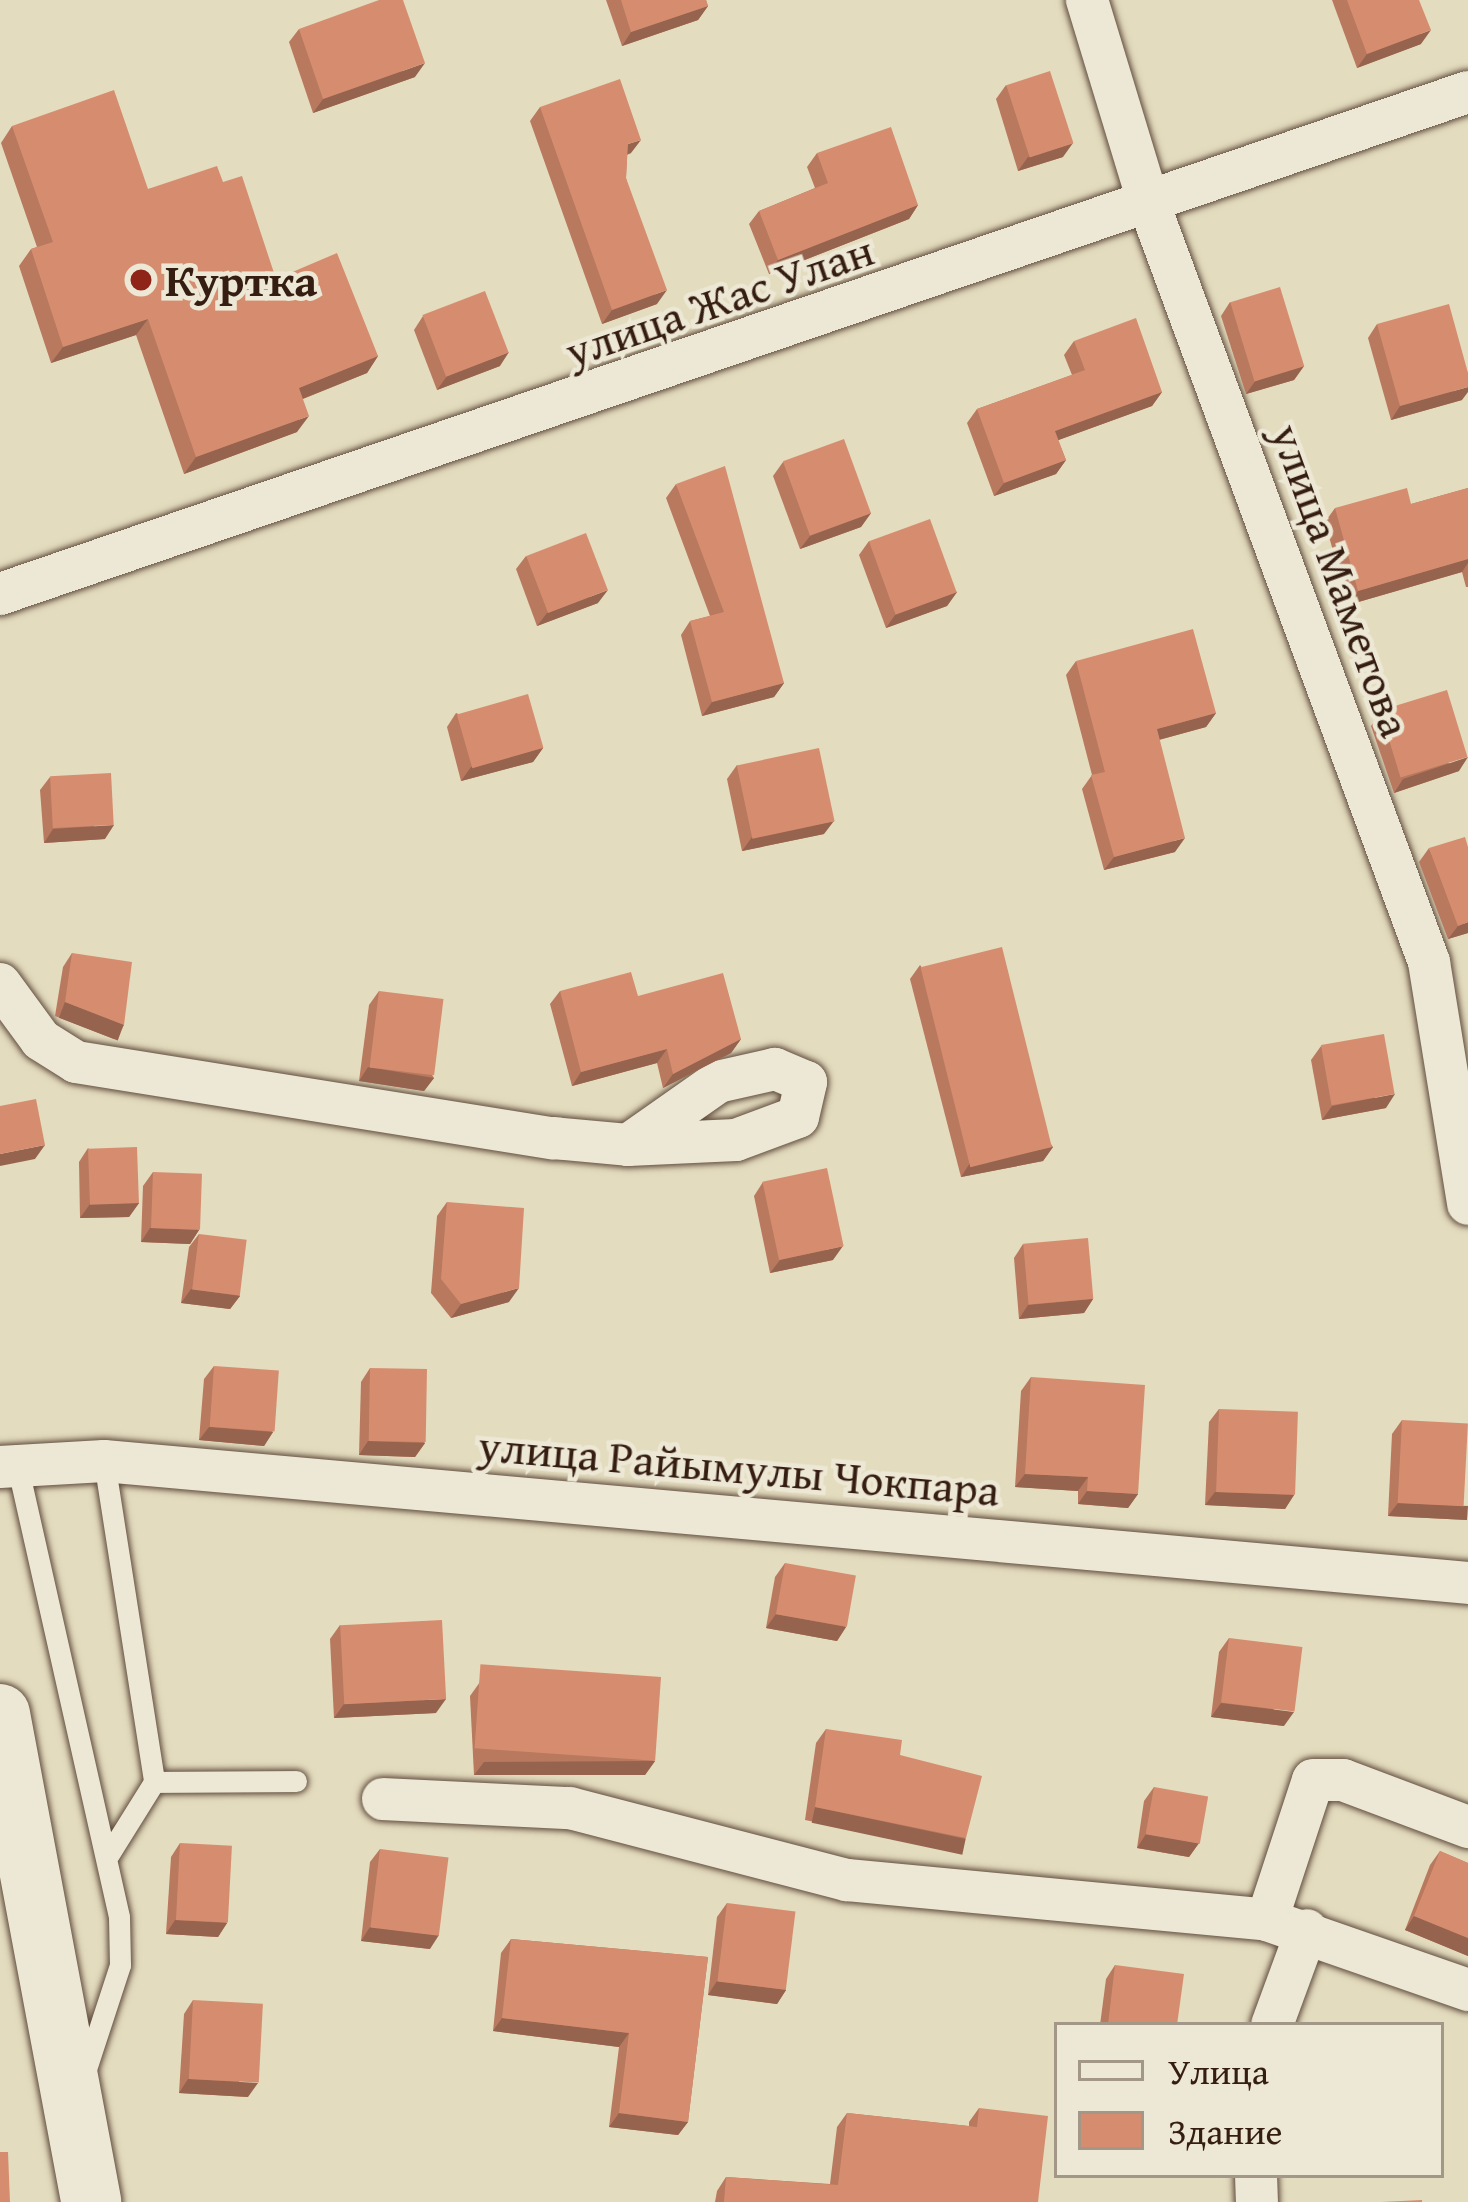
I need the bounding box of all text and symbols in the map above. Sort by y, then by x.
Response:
street label: улица Жас Улан [558,222,880,378]
place label: Куртка [165,253,317,307]
marker: Куртка [128,267,154,293]
street label: улица Маметова [1260,416,1424,744]
street label: улица Райымулы Чокпара [476,1417,1002,1517]
legend [1054,2022,1444,2178]
text: Улица [1168,2044,1269,2097]
text: Здание [1168,2104,1283,2157]

